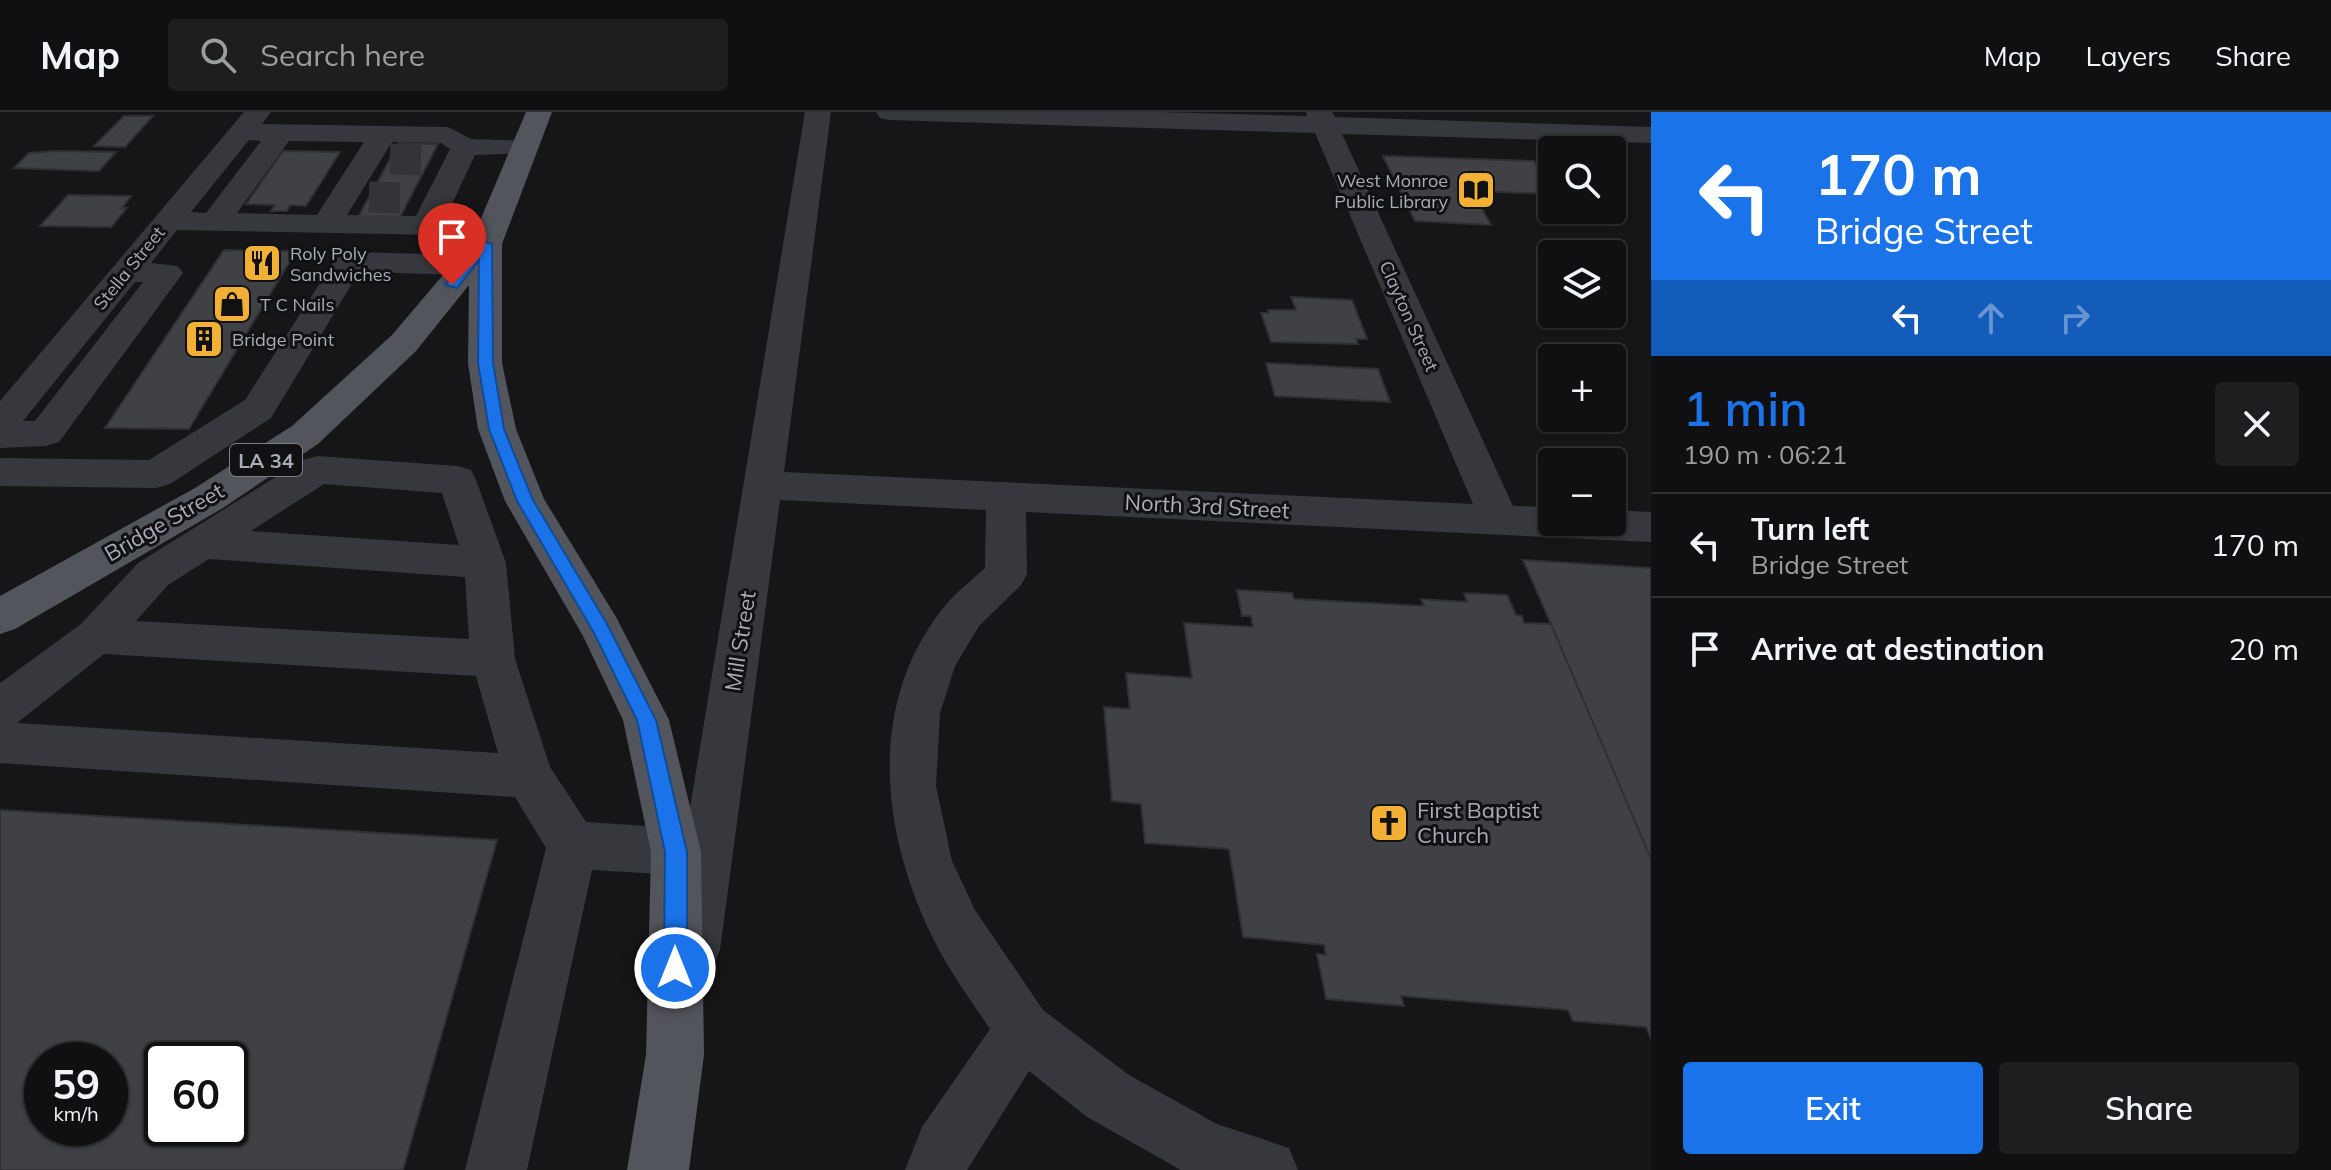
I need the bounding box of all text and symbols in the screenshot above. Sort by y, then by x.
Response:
search box [168,19,728,91]
text: Map [40,31,120,79]
icon: search [196,33,240,77]
text: Search here [260,36,425,74]
text: Map [1984,38,2041,73]
text: Layers [2085,38,2171,73]
text: Share [2215,38,2291,73]
map controls [1538,136,1626,536]
button: search [1538,136,1626,224]
text: 170 m [1815,139,1982,209]
icon: left [1683,144,1787,248]
place label: West Monroe Public Library [1334,169,1448,213]
library icon: West Monroe Public Library [1455,169,1497,211]
pin [418,203,486,285]
text: Bridge Street [1815,208,2033,253]
icon: arrive [430,215,474,259]
street label: Stella Street [88,222,170,314]
button: layers [1538,240,1626,328]
restaurant icon: Roly Poly Sandwiches [241,242,283,284]
place label: Roly Poly Sandwiches [290,242,392,286]
street label: Clayton Street [1374,257,1444,375]
shop icon: T C Nails [211,283,253,325]
place label: T C Nails [260,293,334,316]
icon: left [1885,296,1929,340]
icon: ahead [1969,296,2013,340]
icon: right [2053,296,2097,340]
building icon: Bridge Point [183,318,225,360]
place label: Bridge Point [232,328,334,351]
button: + [1538,344,1626,432]
text: 1 min [1683,378,1808,438]
button: close [2215,382,2299,466]
text: 190 m · 06:21 [1683,438,1847,471]
road number: LA 34 [230,444,302,476]
button: − [1538,448,1626,536]
street label: Bridge Street [99,476,229,567]
street label: North 3rd Street [1124,488,1290,524]
text: Turn left [1751,510,1869,548]
icon: left [1683,523,1727,567]
text: 170 m [2211,526,2299,564]
text: Bridge Street [1751,548,1908,581]
street label: Mill Street [718,589,762,693]
icon: arrive [1683,627,1727,671]
text: Arrive at destination [1751,630,2045,668]
text: 20 m [2229,630,2299,668]
place label: First Baptist Church [1417,796,1540,849]
church icon: First Baptist Church [1368,802,1410,844]
position arrow [633,926,717,1010]
speed limit sign: 60 [144,1042,248,1146]
text: 59 [52,1059,100,1109]
button: Exit [1683,1062,1983,1154]
button: Share [1999,1062,2299,1154]
text: km/h [53,1101,99,1126]

